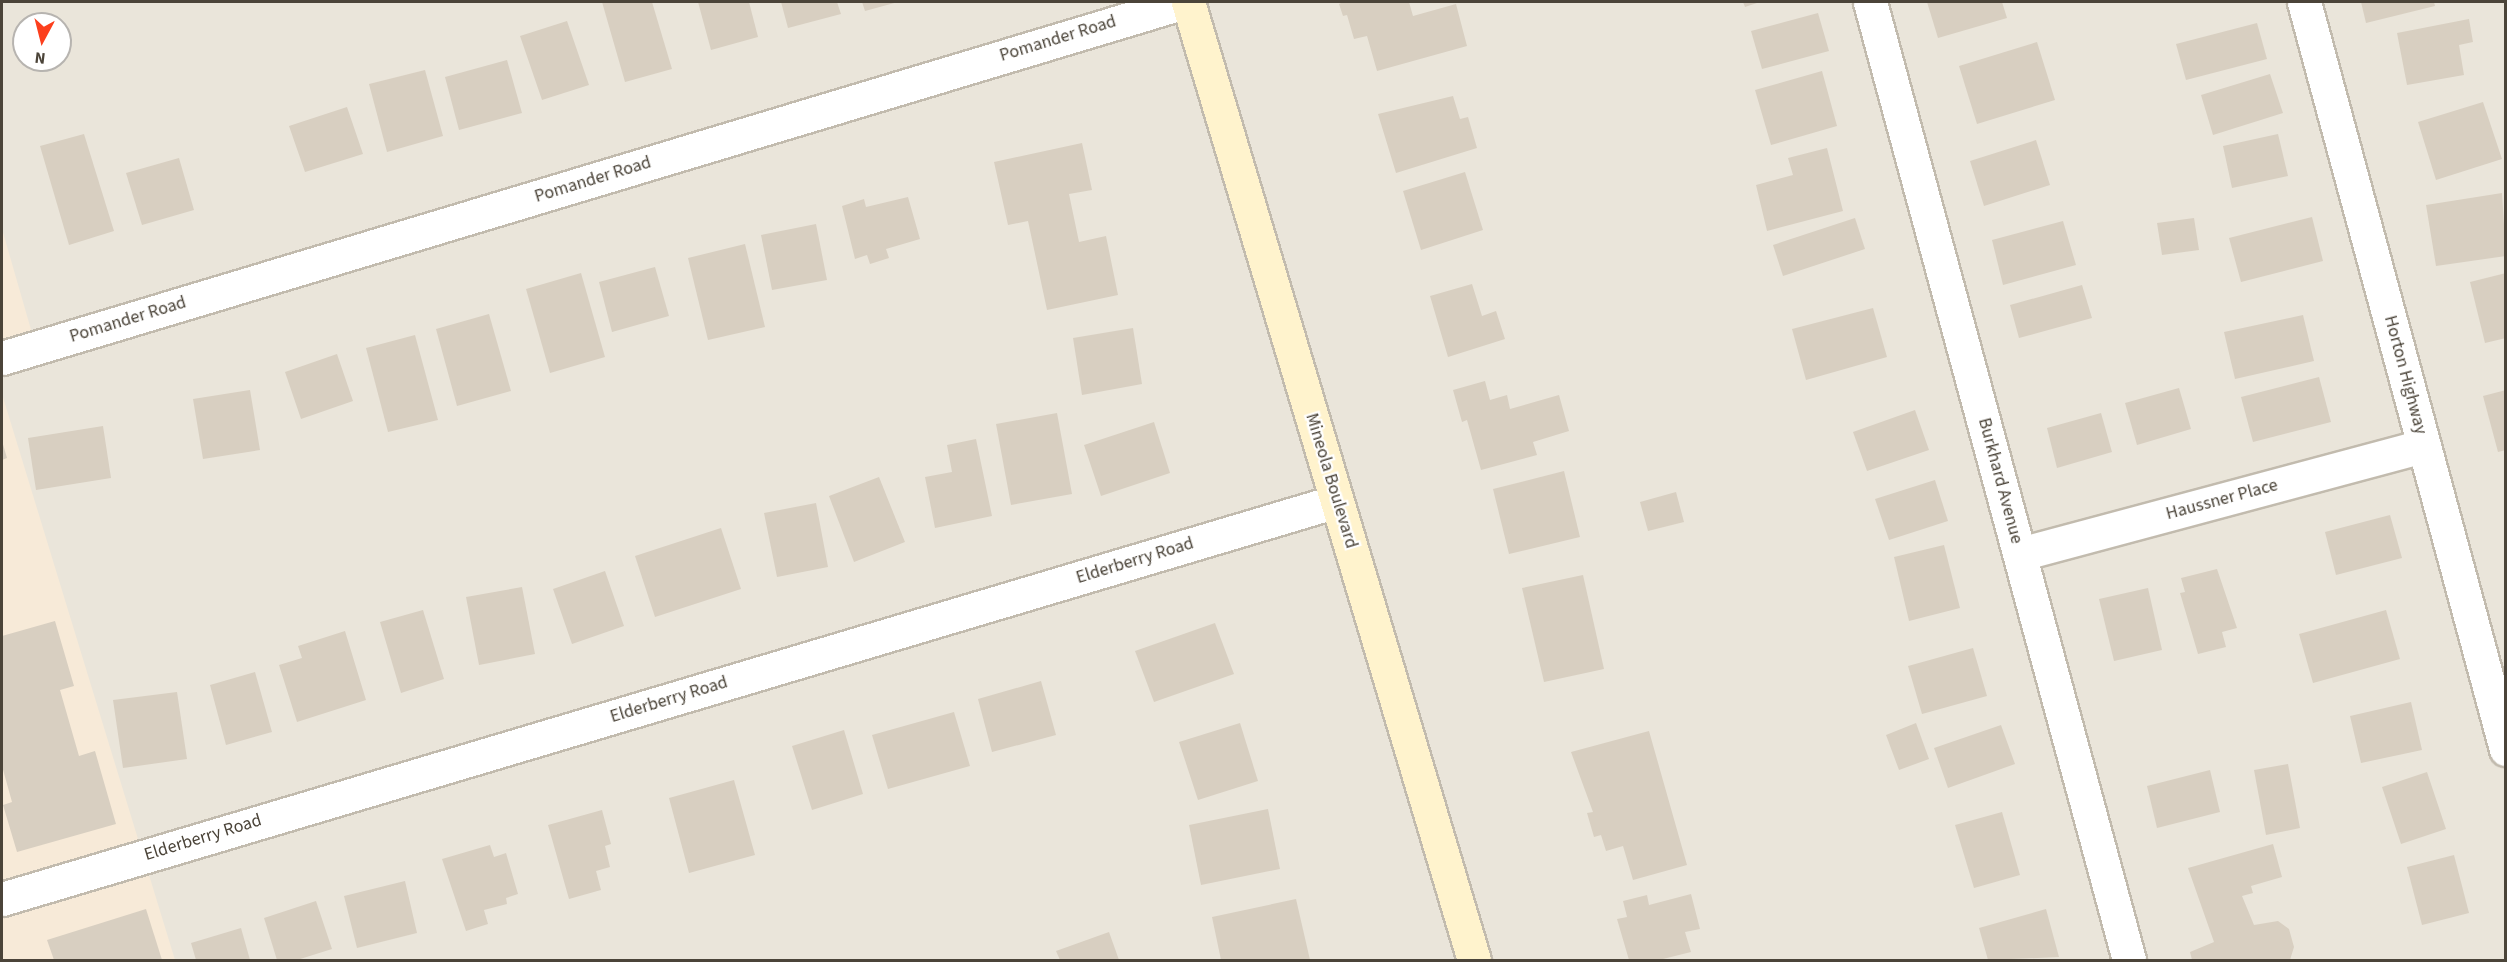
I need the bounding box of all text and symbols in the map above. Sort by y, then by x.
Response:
street label: Pomander Road [997,11,1119,67]
north arrow [12,12,72,72]
text: N [33,46,47,69]
street label: Pomander Road [532,152,654,208]
street label: Pomander Road [67,292,189,348]
street label: Horton Highway [2379,313,2431,437]
street label: Mineola Boulevard [1300,411,1362,551]
street label: Burkhard Avenue [1973,416,2027,546]
street label: Haussner Place [2164,475,2280,525]
street label: Elderberry Road [1074,533,1196,589]
street label: Elderberry Road [608,672,730,728]
street label: Elderberry Road [142,810,264,866]

